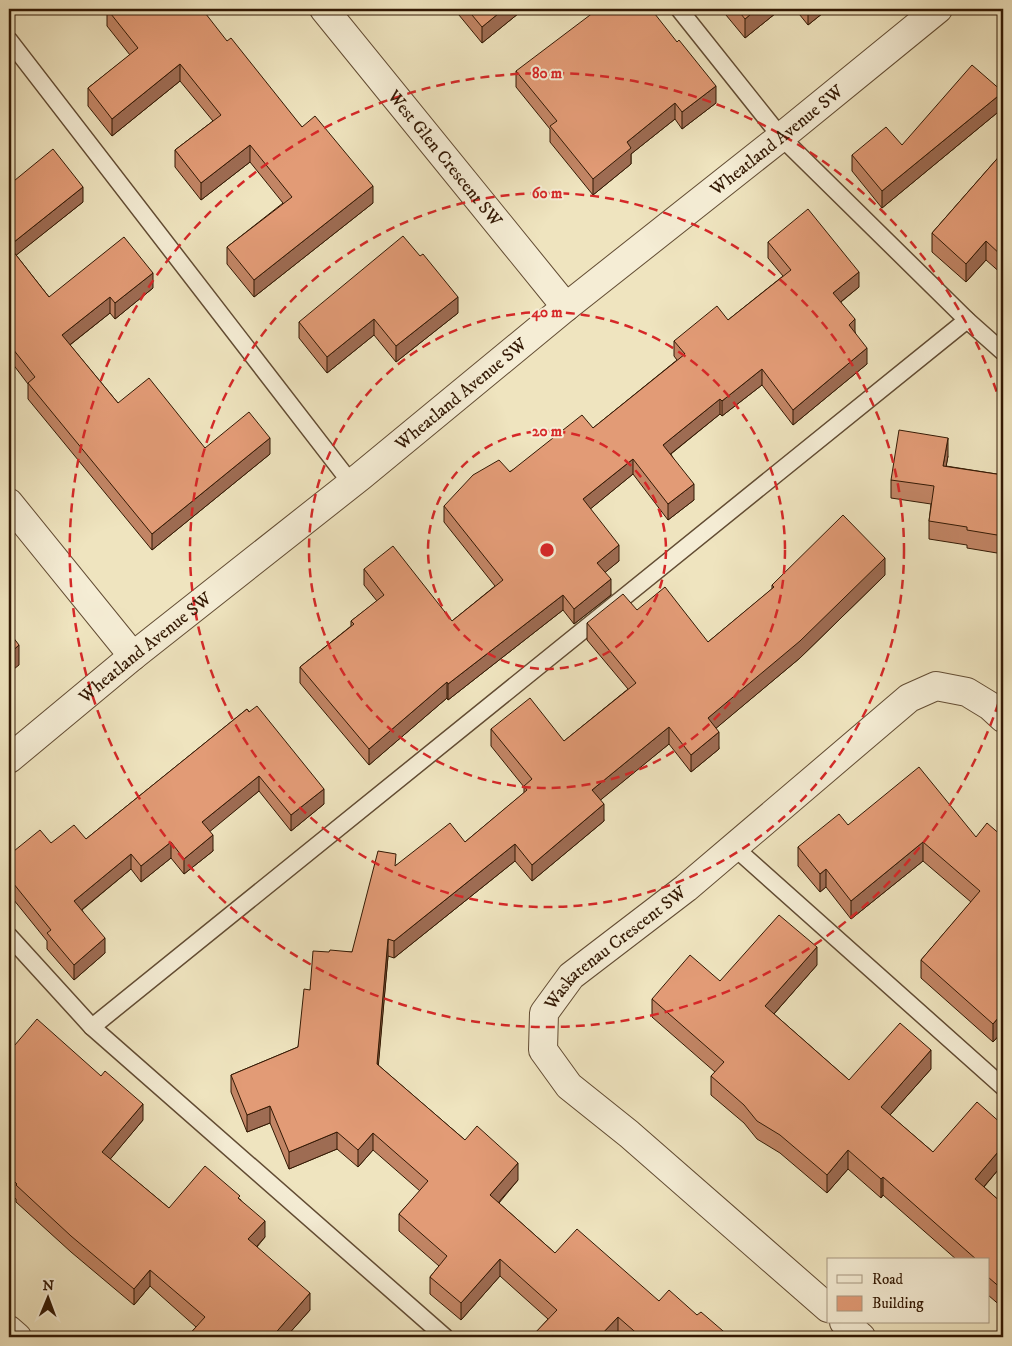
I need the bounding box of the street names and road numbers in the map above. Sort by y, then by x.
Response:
street label: Wheatland Avenue SW [705,80,848,201]
street label: West Glen Crescent SW [382,85,507,232]
street label: Wheatland Avenue SW [390,333,532,456]
street label: Wheatland Avenue SW [74,588,217,709]
street label: Waskatenau Crescent SW [539,881,691,1015]

